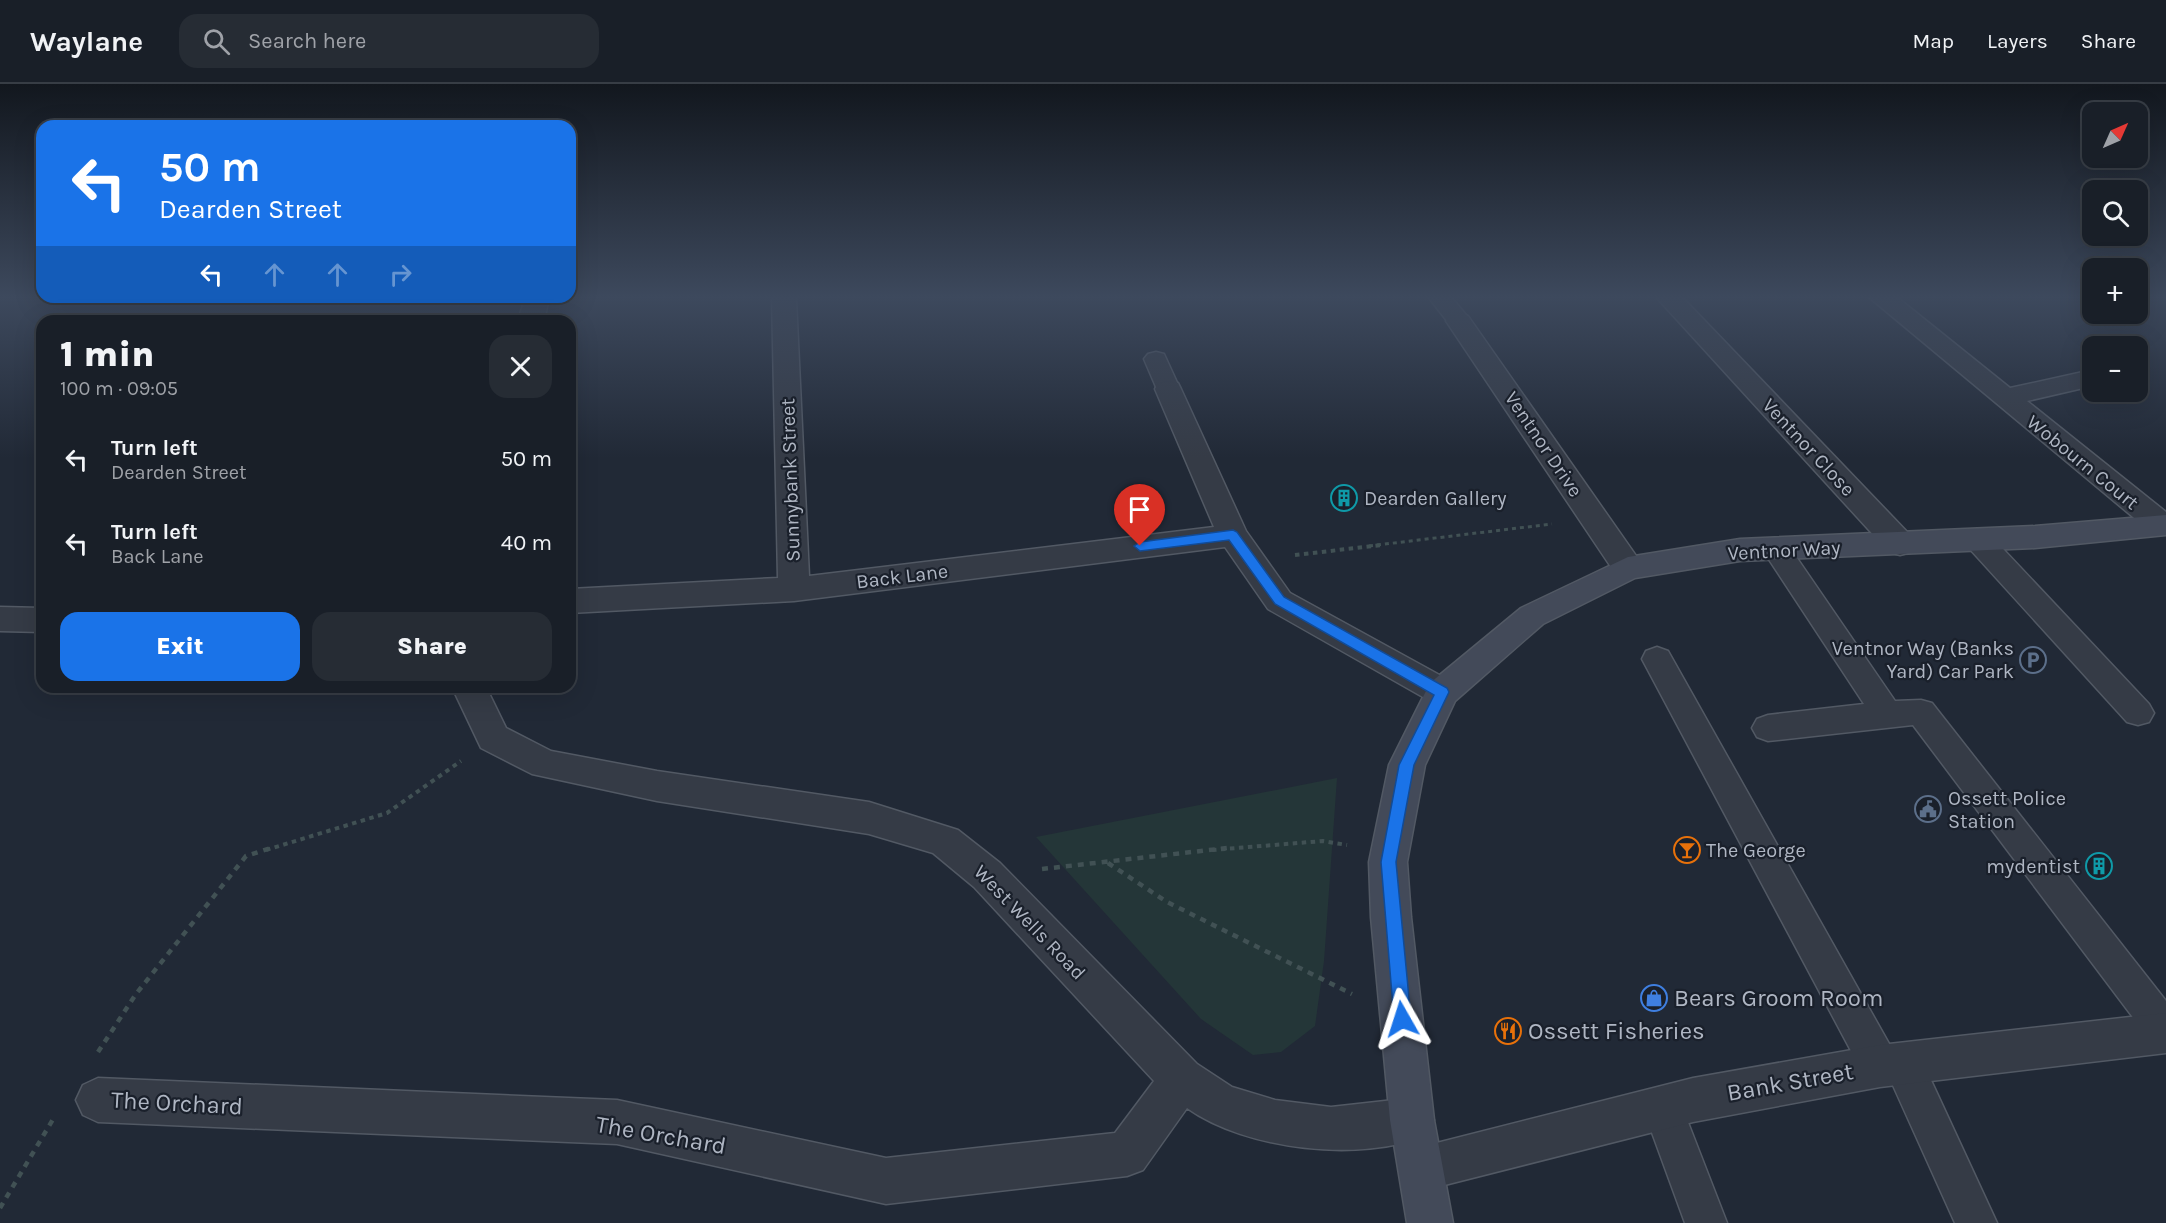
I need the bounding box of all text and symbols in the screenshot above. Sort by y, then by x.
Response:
search box [179,14,599,68]
text: Waylane [30,25,143,58]
icon: search [200,25,233,58]
text: Search here [248,28,366,54]
text: Map [1912,29,1954,53]
text: Layers [1987,29,2048,53]
text: Share [2081,29,2136,53]
north arrow [2082,102,2148,168]
map controls [2082,102,2148,402]
text: 50 m [159,142,261,192]
icon: left [60,144,138,222]
button: search [2082,180,2148,246]
text: Dearden Street [159,193,342,225]
icon: left [195,258,228,291]
icon: ahead [258,258,291,291]
icon: ahead [321,258,354,291]
icon: right [384,258,417,291]
button: + [2082,258,2148,324]
text: 1 min [60,333,154,375]
button: close [489,335,552,398]
button: − [2082,336,2148,402]
text: 100 m · 09:05 [60,377,178,400]
street label: Ventnor Drive [1500,387,1587,501]
street label: Ventnor Close [1758,394,1860,501]
street label: Sunnybank Street [776,397,805,562]
street label: Wobourn Court [2022,410,2144,515]
text: Turn left [111,435,198,461]
icon: left [60,443,93,476]
text: 50 m [501,446,552,472]
text: Dearden Street [111,461,247,484]
building icon: Dearden Gallery [1329,483,1359,513]
pin [1114,484,1165,546]
place label: Dearden Gallery [1364,487,1507,510]
icon: arrive [1123,493,1156,526]
text: Turn left [111,519,198,545]
icon: left [60,527,93,560]
text: 40 m [501,530,552,556]
street label: Ventnor Way [1727,536,1841,565]
text: Back Lane [111,545,203,568]
street label: Back Lane [855,559,949,594]
button: Exit [60,612,300,681]
button: Share [312,612,552,681]
place label: Ventnor Way (Banks Yard) Car Park [1832,637,2014,683]
parking icon: Ventnor Way (Banks Yard) Car Park [2018,645,2048,675]
place label: Ossett Police Station [1948,787,2066,833]
public building icon: Ossett Police Station [1913,794,1943,824]
bar icon: The George [1672,835,1702,865]
place label: The George [1706,839,1806,862]
building icon: mydentist [2084,851,2114,881]
place label: mydentist [1986,855,2080,878]
street label: West Wells Road [969,860,1090,984]
shop icon: Bears Groom Room [1639,983,1669,1013]
place label: Bears Groom Room [1674,984,1883,1012]
position arrow [1370,987,1434,1051]
restaurant icon: Ossett Fisheries [1493,1016,1523,1046]
place label: Ossett Fisheries [1528,1017,1705,1045]
street label: Bank Street [1725,1057,1855,1107]
street label: The Orchard [111,1086,243,1120]
street label: The Orchard [594,1110,728,1160]

